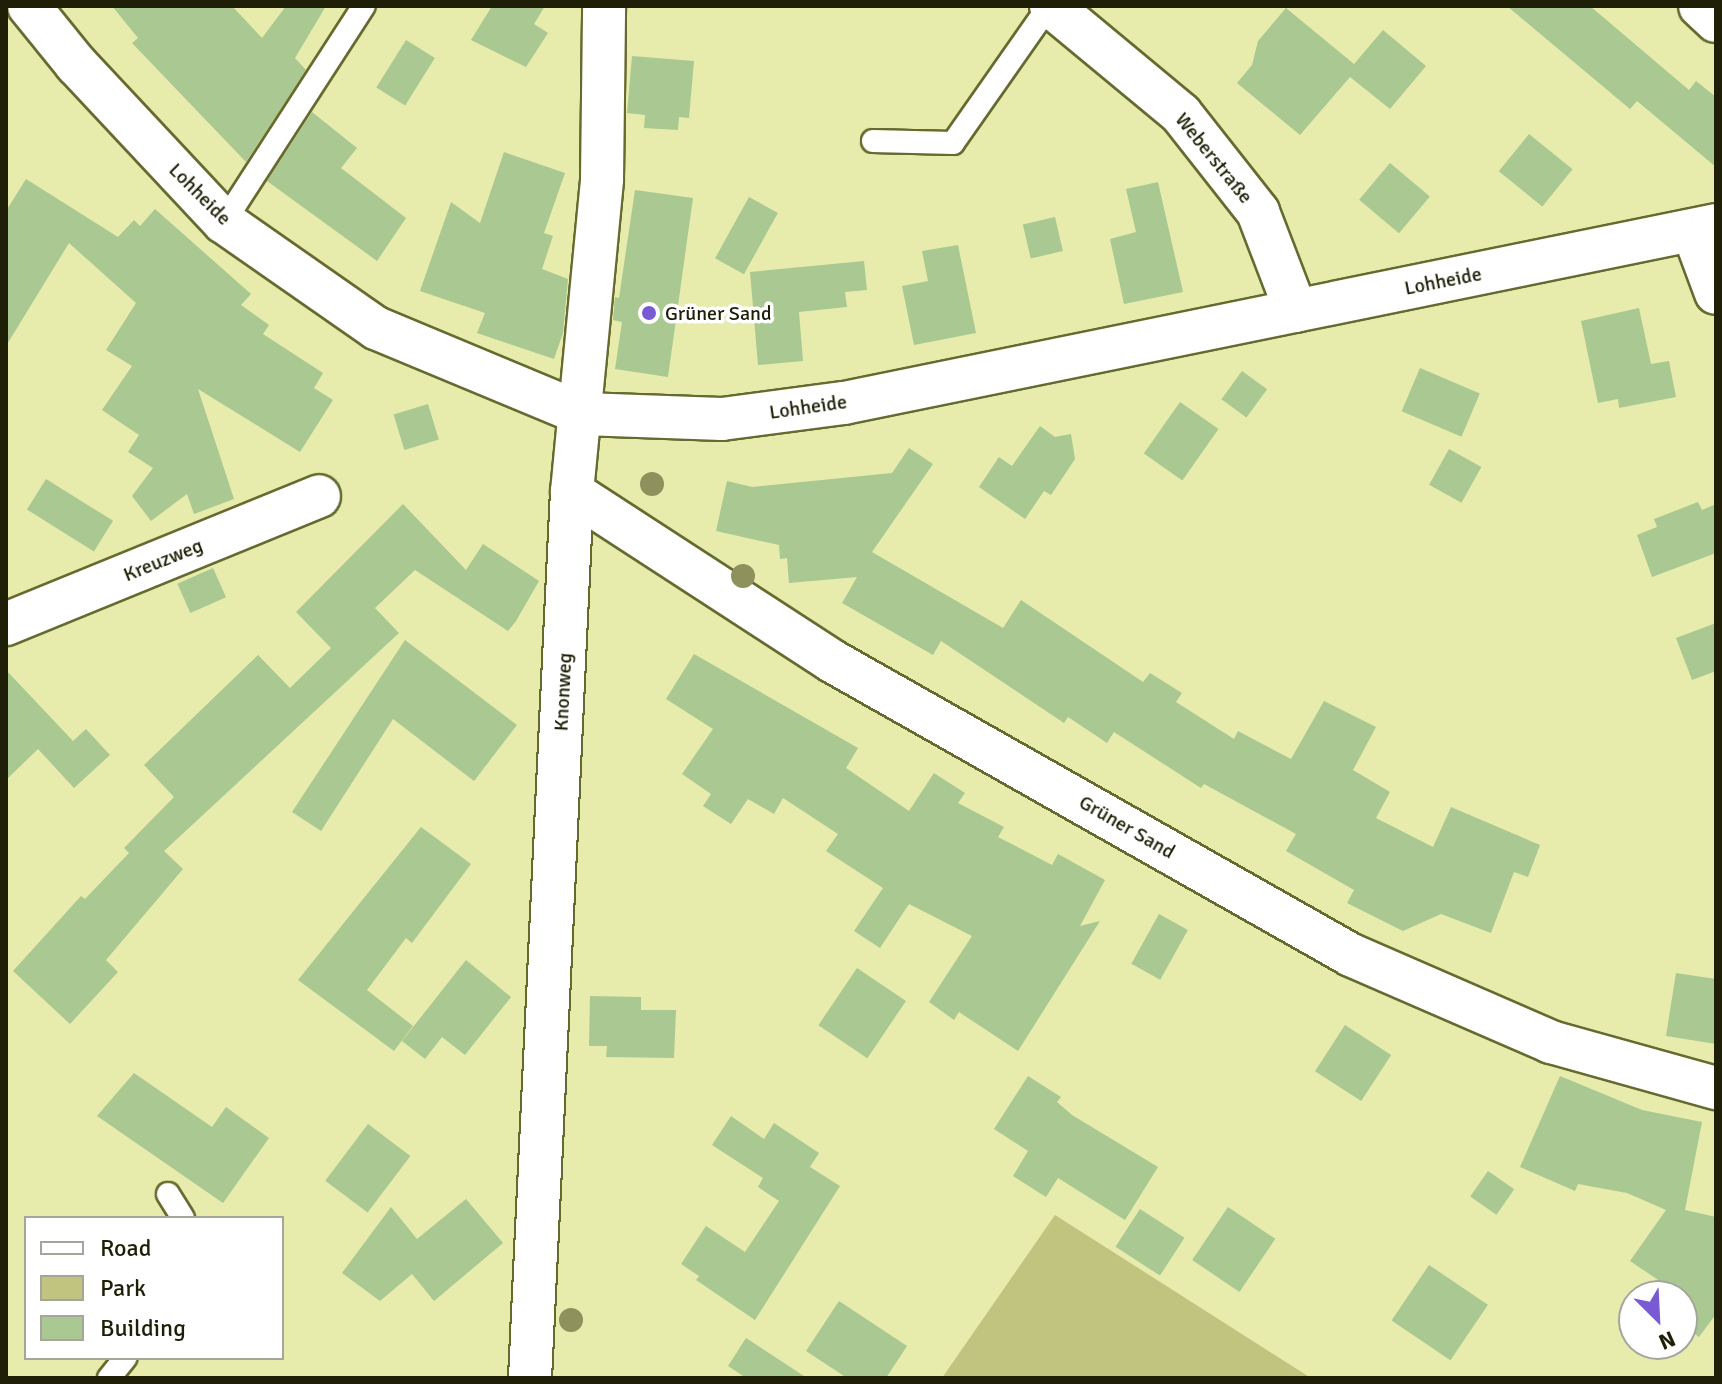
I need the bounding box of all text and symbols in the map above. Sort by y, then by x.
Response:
street label: Weberstraße [1170,108,1258,208]
street label: Lohheide [164,158,236,230]
street label: Lohheide [1402,262,1484,300]
place label: Grüner Sand [665,301,772,325]
marker: Grüner Sand [640,304,658,322]
street label: Lohheide [768,390,848,424]
street label: Kreuzweg [120,533,206,587]
street label: Knonweg [549,652,577,732]
street label: Grüner Sand [1075,790,1179,864]
legend [24,1216,284,1360]
text: Road [100,1233,151,1263]
text: Park [100,1273,146,1303]
north arrow [1618,1280,1698,1360]
text: Building [100,1313,186,1343]
text: N [1655,1325,1680,1356]

